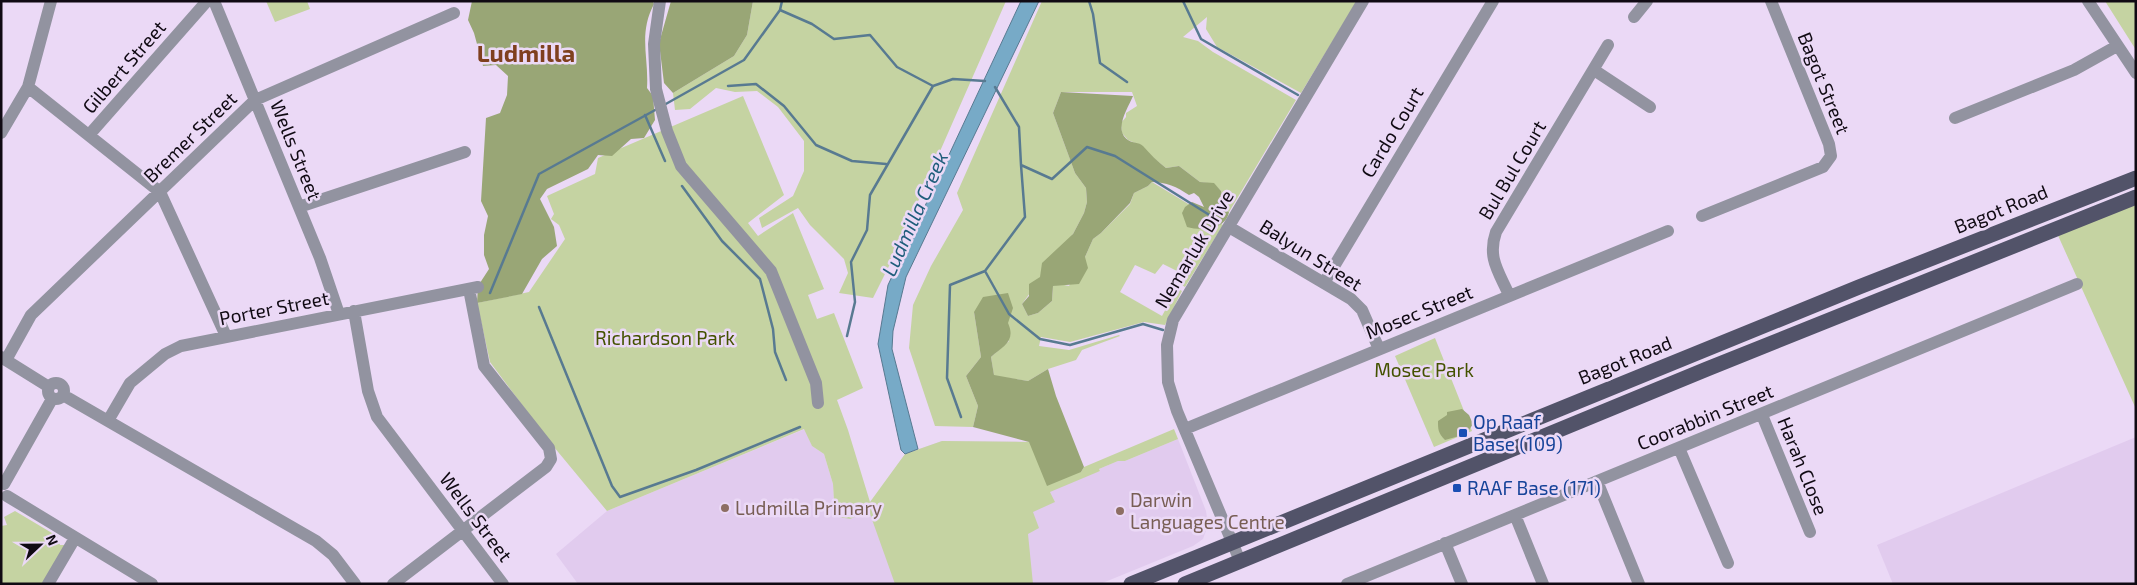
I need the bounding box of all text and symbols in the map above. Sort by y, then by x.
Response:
street label: Gilbert Street [77,16,170,118]
street label: Bagot Street [1794,29,1855,137]
district label: Ludmilla [477,38,575,67]
street label: Cardo Court [1355,82,1428,181]
street label: Bremer Street [138,87,241,187]
street label: Wells Street [266,96,327,203]
street label: Bul Bul Court [1473,116,1550,223]
water label: Ludmilla Creek [876,148,952,280]
street label: Bagot Road [1951,179,2051,238]
street label: Nemarluk Drive [1149,186,1238,312]
street label: Balyun Street [1256,214,1367,295]
street label: Mosec Street [1362,280,1476,343]
street label: Porter Street [217,286,331,329]
park label: Richardson Park [595,326,735,349]
street label: Bagot Road [1575,330,1675,389]
park label: Mosec Park [1374,358,1474,381]
street label: Coorabbin Street [1633,379,1776,454]
place label: Op Raaf Base (109) [1473,410,1563,455]
street label: Harah Close [1773,413,1834,518]
marker: Op Raaf Base (109) [1457,427,1469,439]
street label: Wells Street [435,468,517,566]
place label: RAAF Base (171) [1467,476,1601,499]
marker: RAAF Base (171) [1451,482,1463,494]
place label: Darwin Languages Centre [1130,488,1285,533]
place label: Ludmilla Primary [735,496,882,519]
marker: Ludmilla Primary [719,502,731,514]
marker: Darwin Languages Centre [1114,505,1126,517]
north arrow [15,520,65,570]
text: N [43,532,62,548]

